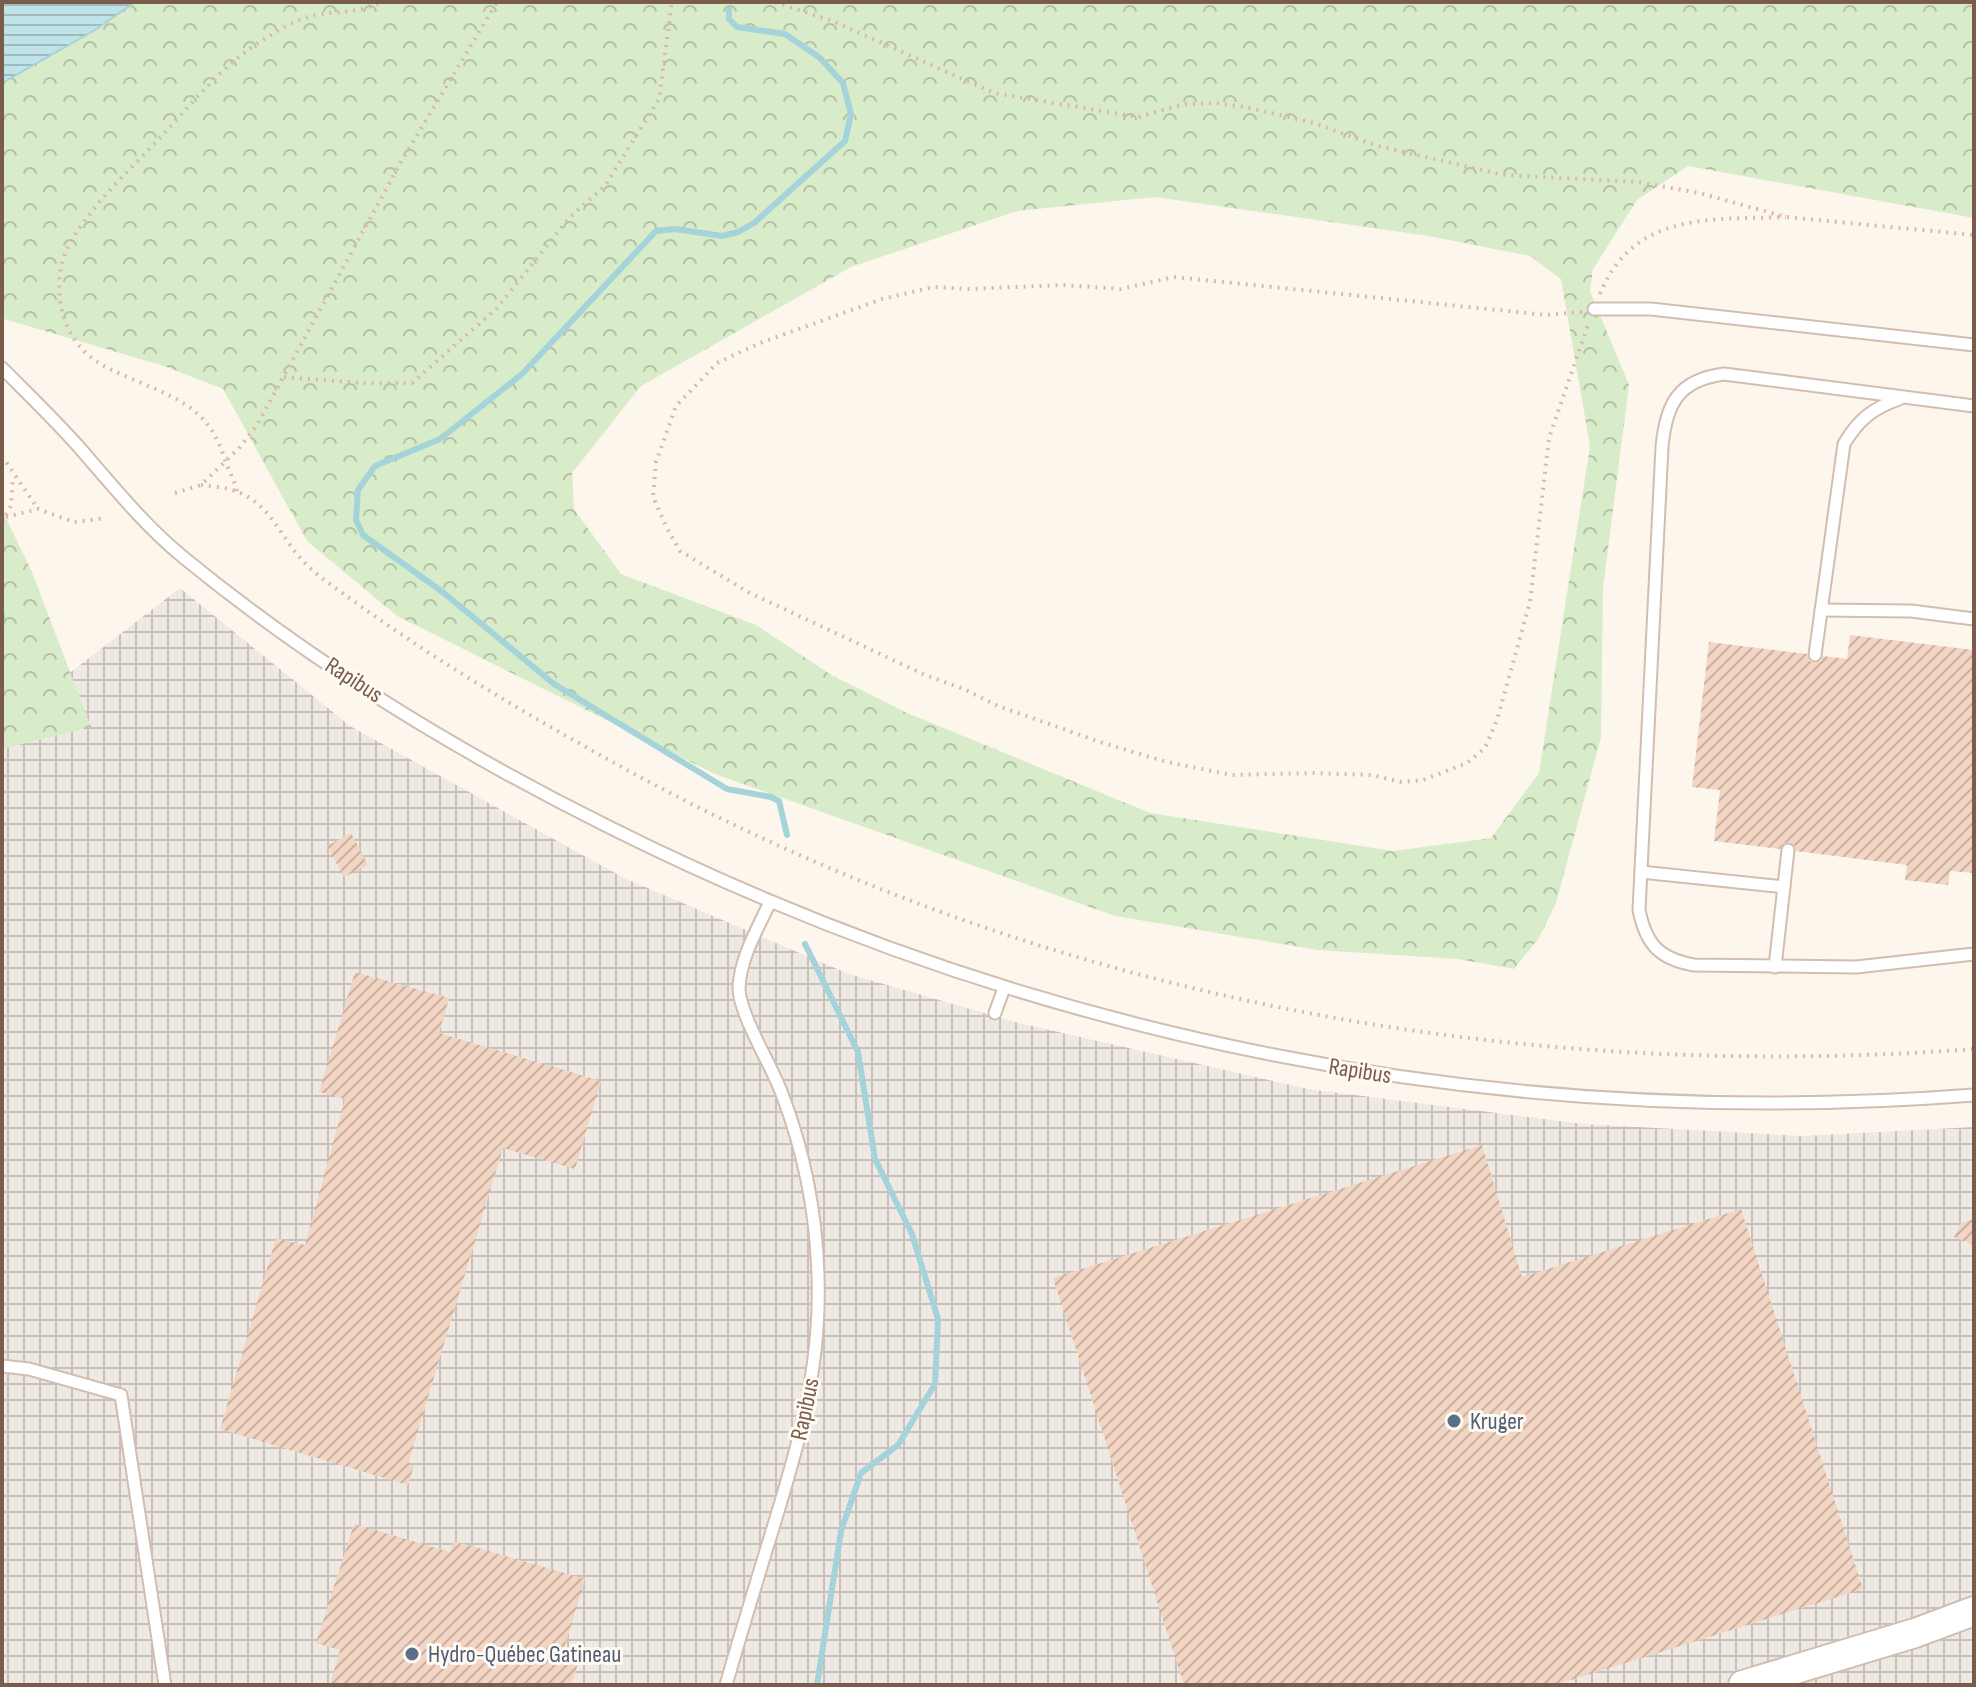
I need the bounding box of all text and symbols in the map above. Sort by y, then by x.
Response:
street label: Rapibus [320,651,388,709]
street label: Rapibus [1327,1052,1393,1090]
street label: Rapibus [784,1375,826,1443]
place label: Kruger [1470,1407,1524,1436]
marker: Kruger [1445,1412,1463,1430]
place label: Hydro-Québec Gatineau [428,1640,621,1669]
marker: Hydro-Québec Gatineau [403,1645,421,1663]

